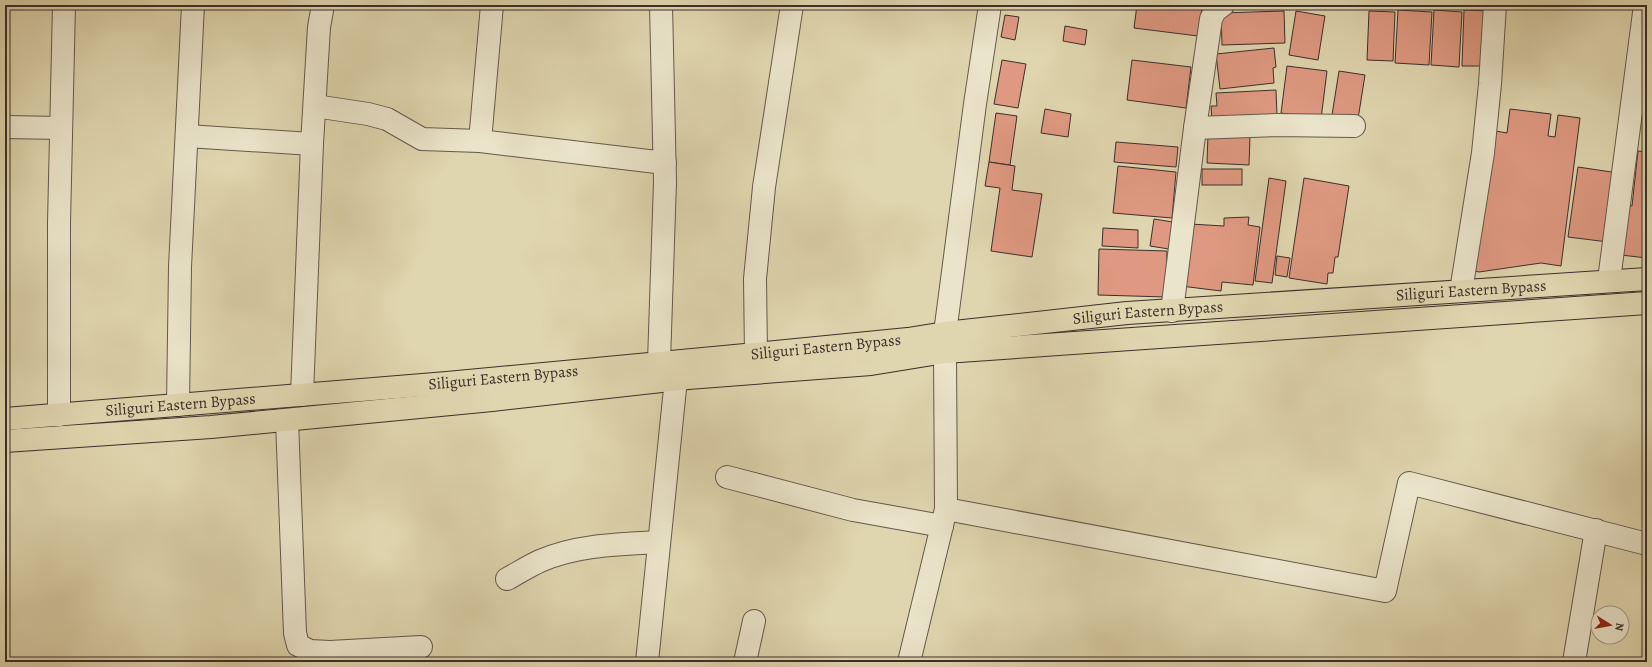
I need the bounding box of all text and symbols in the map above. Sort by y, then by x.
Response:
street label: Siliguri Eastern Bypass [1395,275,1547,306]
street label: Siliguri Eastern Bypass [1072,296,1224,330]
street label: Siliguri Eastern Bypass [750,329,902,365]
street label: Siliguri Eastern Bypass [427,360,579,395]
street label: Siliguri Eastern Bypass [104,388,256,422]
north arrow [1590,605,1630,645]
text: N [1611,621,1627,632]

